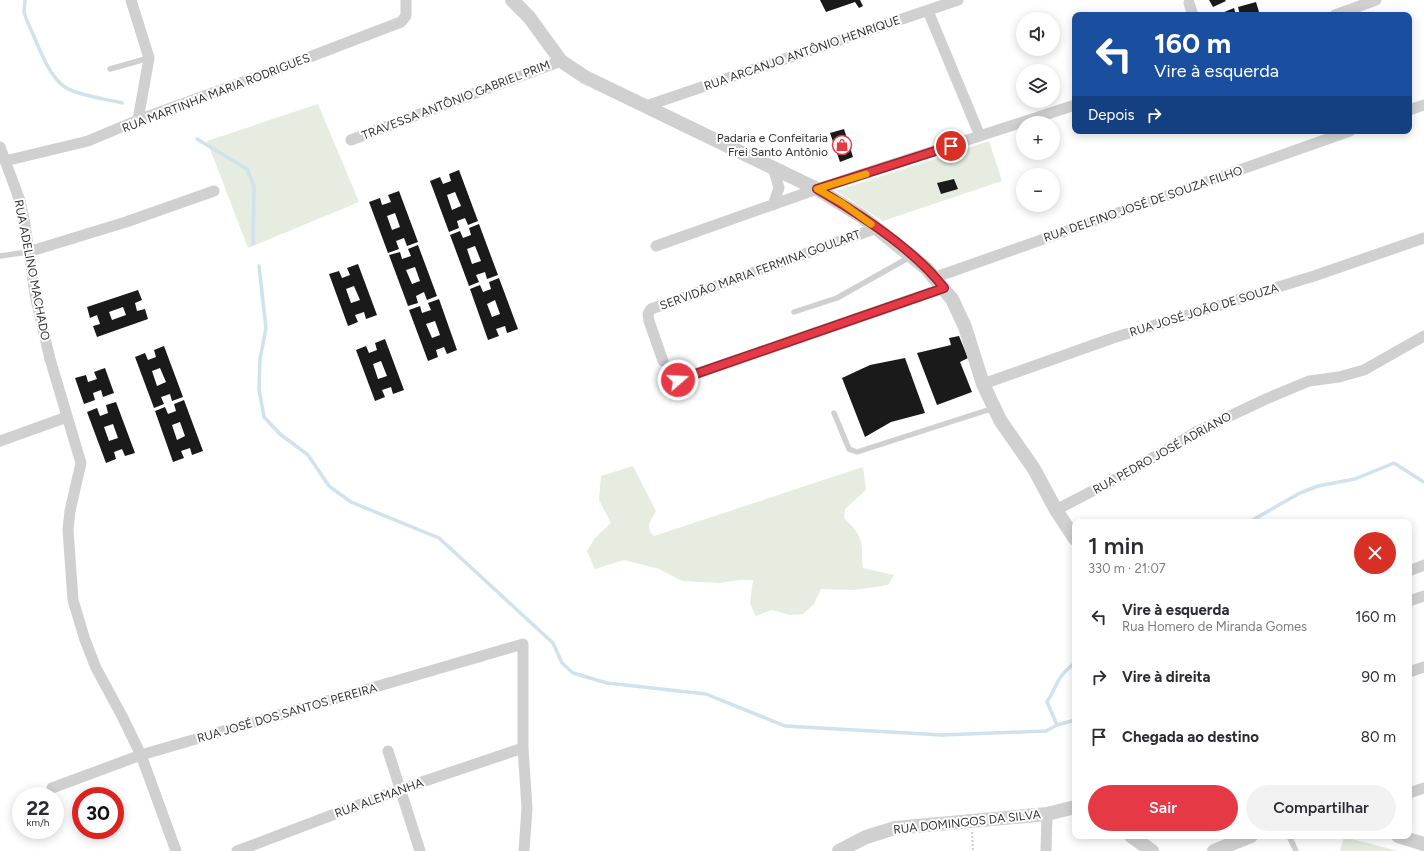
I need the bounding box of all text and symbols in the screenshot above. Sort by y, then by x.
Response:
map controls [1016,12,1060,212]
button: sound [1016,12,1060,56]
street label: RUA ARCANJO ANTÔNIO HENRIQUE [702,13,902,93]
text: 160 m [1154,26,1231,60]
icon: left [1088,28,1140,80]
street label: RUA MARTINHA MARIA RODRIGUES [120,51,312,135]
street label: TRAVESSA ANTÔNIO GABRIEL PRIM [360,58,552,142]
text: Vire à esquerda [1154,60,1279,82]
button: layers [1016,64,1060,108]
icon: right [1143,104,1165,126]
text: Depois [1088,106,1135,124]
button: + [1016,116,1060,160]
pin [934,129,968,163]
place label: Padaria e Confeitaria Frei Santo Antônio [717,131,828,159]
shop icon: Padaria e Confeitaria Frei Santo Antônio [831,134,853,156]
icon: arrive [940,135,962,157]
street label: RUA DELFINO JOSÉ DE SOUZA FILHO [1042,163,1244,245]
button: − [1016,168,1060,212]
street label: RUA ADELINO MACHADO [11,198,53,342]
street label: SERVIDÃO MARIA FERMINA GOULART [658,227,863,313]
street label: RUA JOSÉ JOÃO DE SOUZA [1128,281,1280,339]
position arrow [657,359,699,401]
street label: RUA PEDRO JOSÉ ADRIANO [1090,409,1234,497]
text: 1 min [1088,531,1144,560]
button: close [1354,532,1396,574]
text: 330 m · 21:07 [1088,561,1166,576]
text: Vire à esquerda [1122,601,1229,619]
icon: left [1088,606,1110,628]
text: 160 m [1355,608,1396,626]
text: Rua Homero de Miranda Gomes [1122,619,1307,634]
icon: right [1088,666,1110,688]
text: Vire à direita [1122,668,1211,686]
text: 90 m [1361,668,1396,686]
street label: RUA JOSÉ DOS SANTOS PEREIRA [195,681,379,745]
icon: arrive [1088,726,1110,748]
text: Chegada ao destino [1122,728,1259,746]
text: 80 m [1361,728,1396,746]
street label: RUA ALEMANHA [333,775,425,821]
button: Sair [1088,785,1238,831]
button: Compartilhar [1246,785,1396,831]
speed limit sign: 30 [72,787,124,839]
text: 22 [26,796,50,820]
street label: RUA DOMINGOS DA SILVA [893,807,1041,837]
text: km/h [27,816,49,829]

